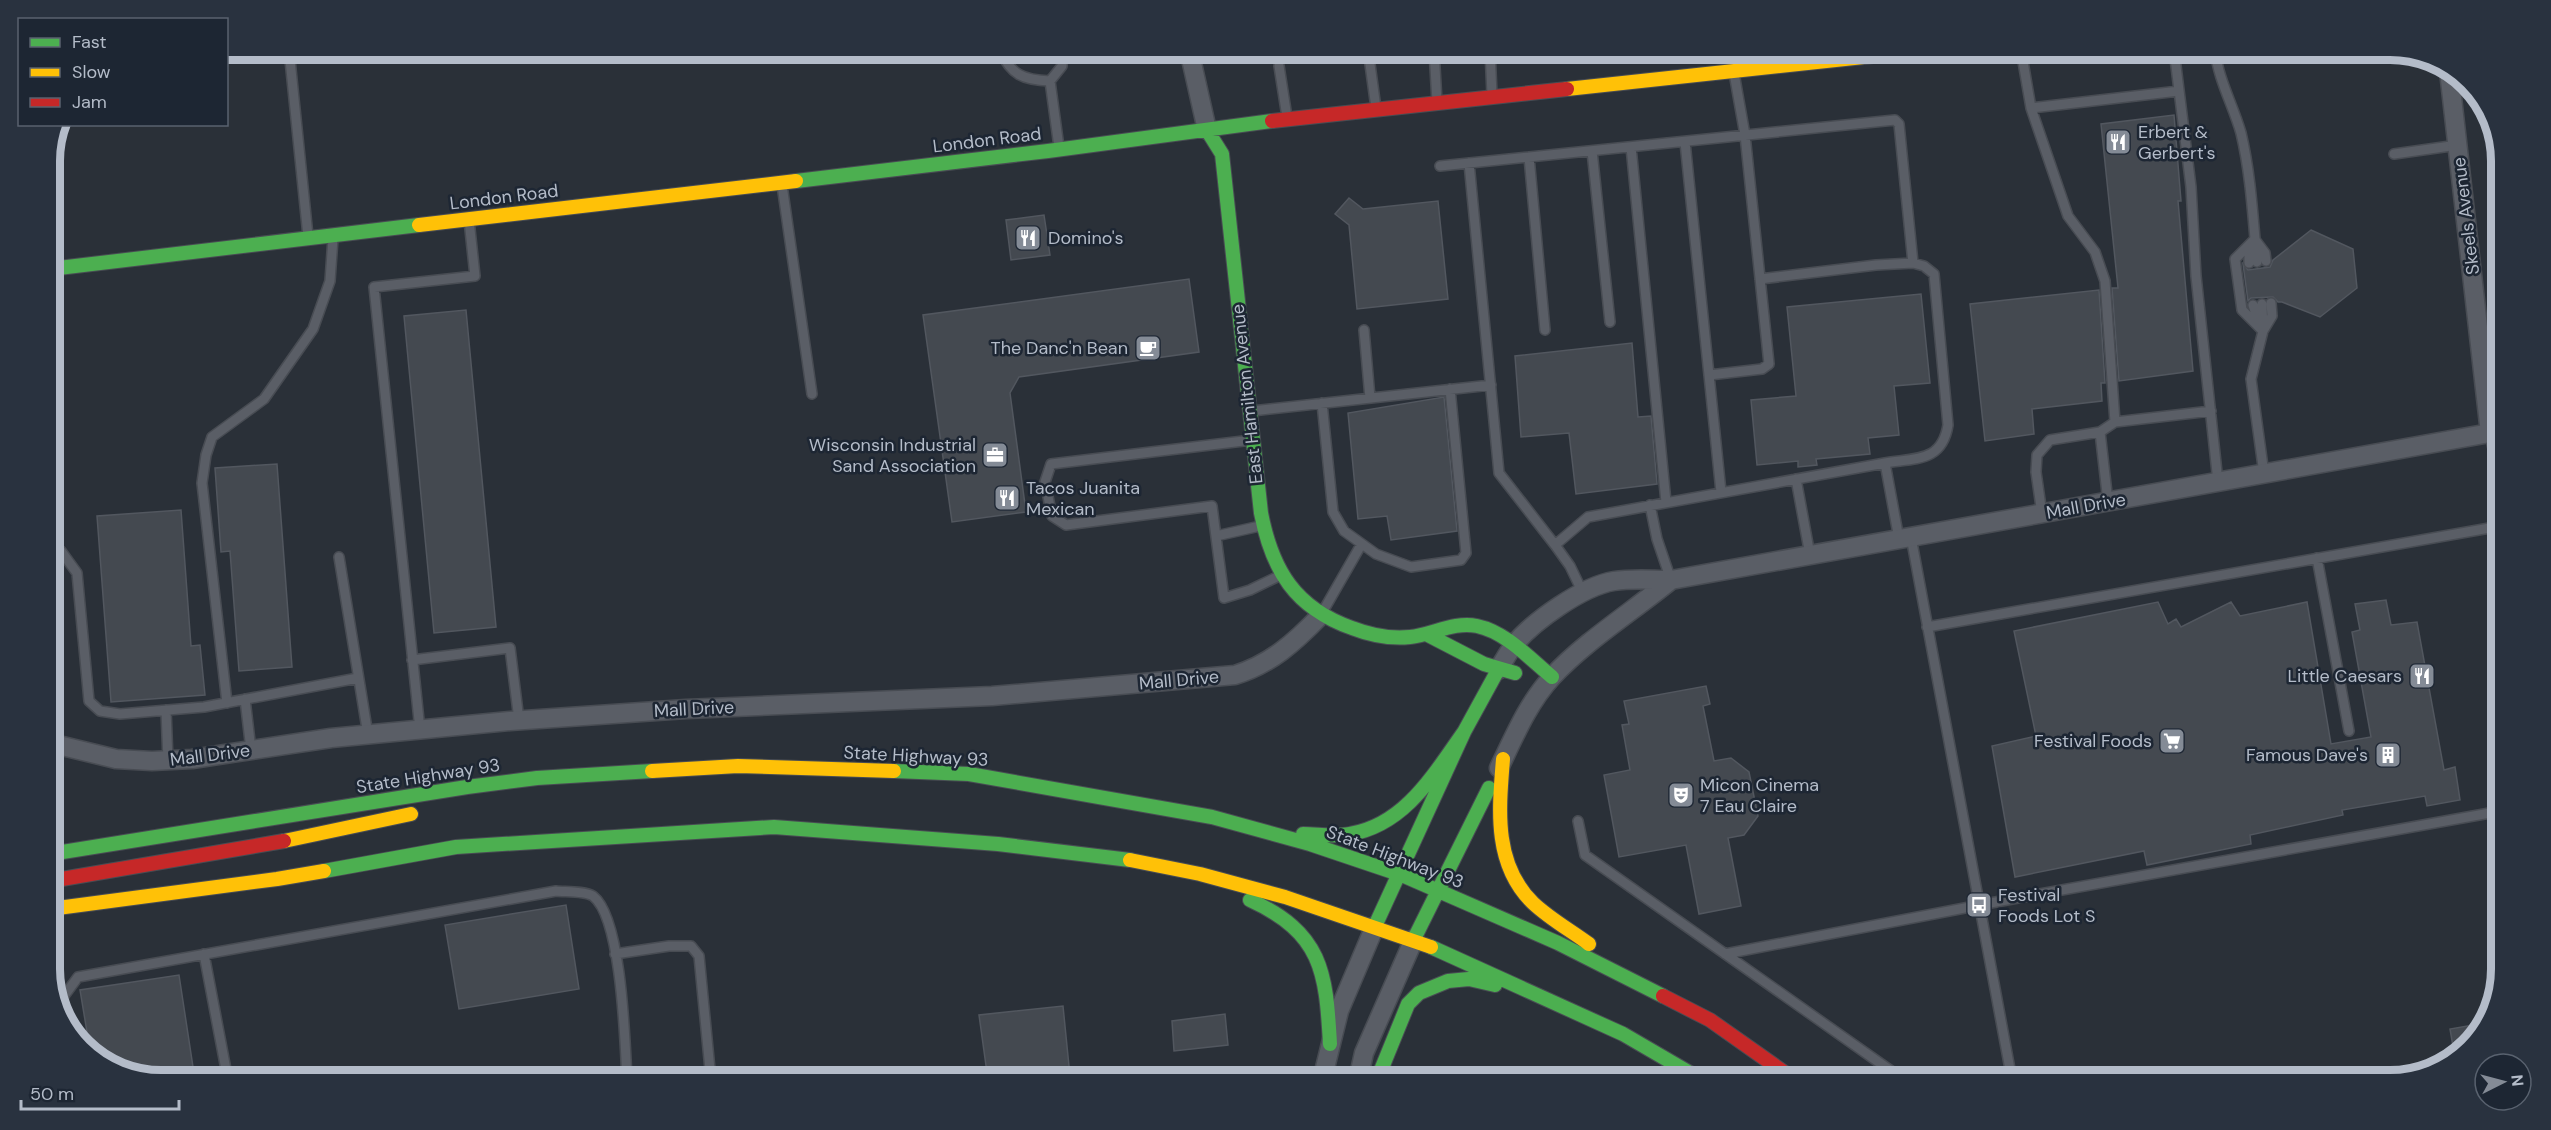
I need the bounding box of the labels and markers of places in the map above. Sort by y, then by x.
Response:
place label: Erbert & Gerbert's [2138,120,2216,165]
restaurant icon: Erbert & Gerbert's [2103,127,2133,157]
restaurant icon: Domino's [1013,223,1043,253]
place label: Domino's [1048,226,1124,250]
cafe icon: The Danc'n Bean [1133,333,1163,363]
place label: The Danc'n Bean [991,336,1128,360]
place label: Wisconsin Industrial Sand Association [809,433,976,478]
office icon: Wisconsin Industrial Sand Association [980,440,1010,470]
place label: Tacos Juanita Mexican [1026,476,1140,521]
restaurant icon: Tacos Juanita Mexican [992,483,1022,513]
restaurant icon: Little Caesars [2407,661,2437,691]
place label: Little Caesars [2288,664,2402,688]
supermarket icon: Festival Foods [2157,726,2187,756]
place label: Festival Foods [2034,729,2152,753]
building icon: Famous Dave's [2373,740,2403,770]
place label: Famous Dave's [2246,743,2368,767]
place label: Micon Cinema 7 Eau Claire [1700,773,1819,818]
theatre icon: Micon Cinema 7 Eau Claire [1666,780,1696,810]
place label: Festival Foods Lot S [1998,883,2095,928]
bus stop icon: Festival Foods Lot S [1964,890,1994,920]

